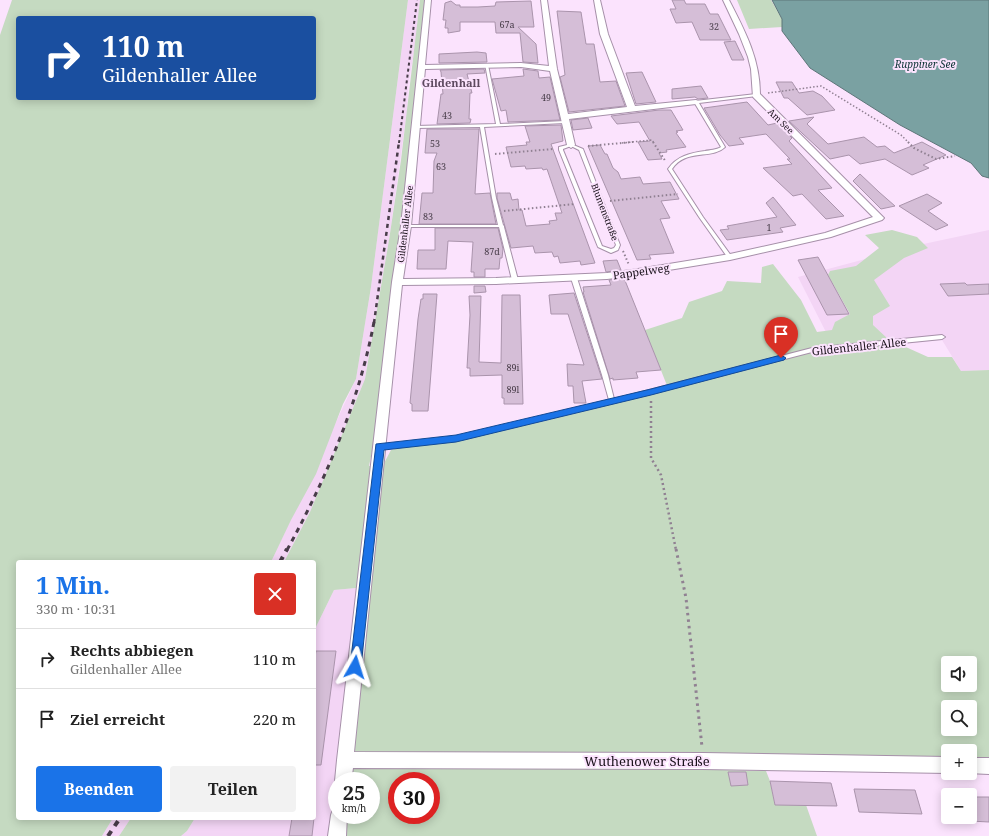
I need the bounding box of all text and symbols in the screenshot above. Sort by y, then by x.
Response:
house number: 67a [499,18,515,31]
house number: 32 [709,20,719,33]
text: 110 m [102,27,184,65]
icon: right [36,32,88,84]
water label: Ruppiner See [894,57,955,71]
text: Gildenhaller Allee [102,63,257,87]
district label: Gildenhall [422,75,480,90]
house number: 49 [541,91,551,104]
street label: Am See [765,105,797,137]
house number: 43 [442,109,452,122]
house number: 53 [430,137,440,150]
house number: 63 [436,160,446,173]
street label: Blumenstraße [588,181,622,243]
street label: Gildenhaller Allee [394,185,416,263]
house number: 83 [423,210,433,223]
house number: 1 [766,221,772,234]
house number: 87d [484,245,500,258]
street label: Pappelweg [612,260,670,282]
pin [764,317,798,358]
icon: arrive [770,323,792,345]
street label: Gildenhaller Allee [811,334,907,358]
house number: 89i [507,361,520,374]
house number: 89l [507,383,520,396]
text: 1 Min. [36,568,110,601]
button: close [254,573,296,615]
text: 330 m · 10:31 [36,600,116,618]
text: Rechts abbiegen [70,640,194,660]
position arrow [334,646,376,688]
icon: right [36,648,58,670]
text: 110 m [253,649,296,669]
map controls [941,656,977,824]
button: sound [941,656,977,692]
text: Gildenhaller Allee [70,660,182,678]
button: search [941,700,977,736]
icon: arrive [36,708,58,730]
text: Ziel erreicht [70,709,165,729]
text: 220 m [253,709,296,729]
button: + [941,744,977,780]
street label: Wuthenower Straße [584,752,710,770]
button: Beenden [36,766,162,812]
button: Teilen [170,766,296,812]
speed limit sign: 30 [388,772,440,824]
text: 25 [343,779,365,806]
button: − [941,788,977,824]
text: km/h [342,801,366,815]

